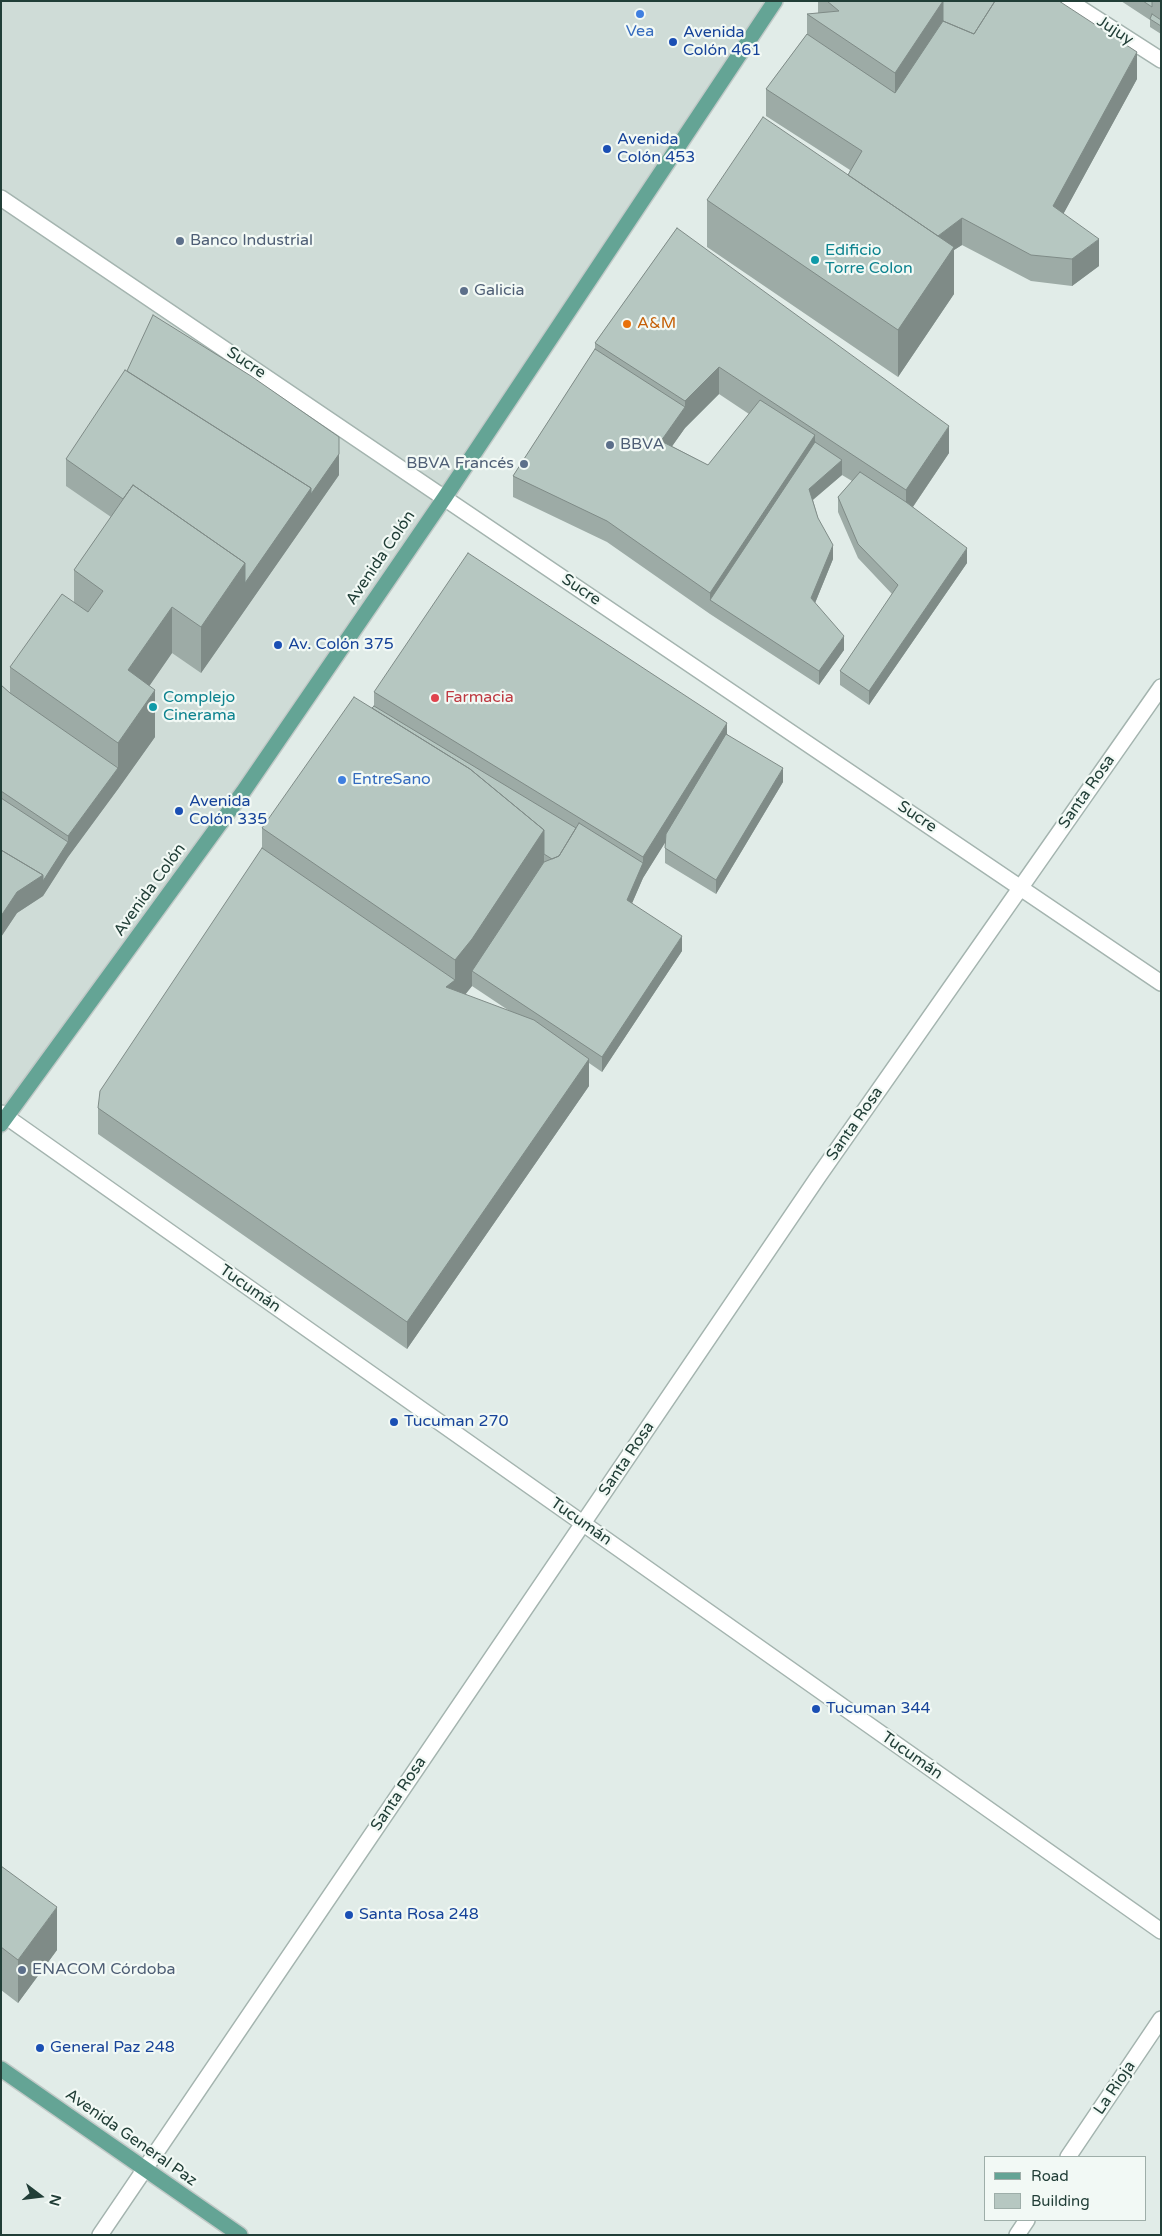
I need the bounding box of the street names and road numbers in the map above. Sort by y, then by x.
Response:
street label: Jujuy [1093,12,1137,50]
street label: Sucre [223,343,269,383]
street label: Avenida Colón [342,507,420,609]
street label: Sucre [558,570,604,610]
street label: Santa Rosa [1055,751,1119,833]
street label: Sucre [894,797,940,837]
street label: Avenida Colón [110,840,190,940]
street label: Santa Rosa [823,1083,887,1165]
street label: Tucumán [216,1261,284,1317]
street label: Santa Rosa [595,1418,659,1500]
street label: Tucumán [547,1494,615,1550]
street label: Tucumán [878,1728,946,1784]
street label: Santa Rosa [367,1753,431,1835]
street label: La Rioja [1090,2058,1140,2118]
street label: Avenida General Paz [61,2085,201,2191]

